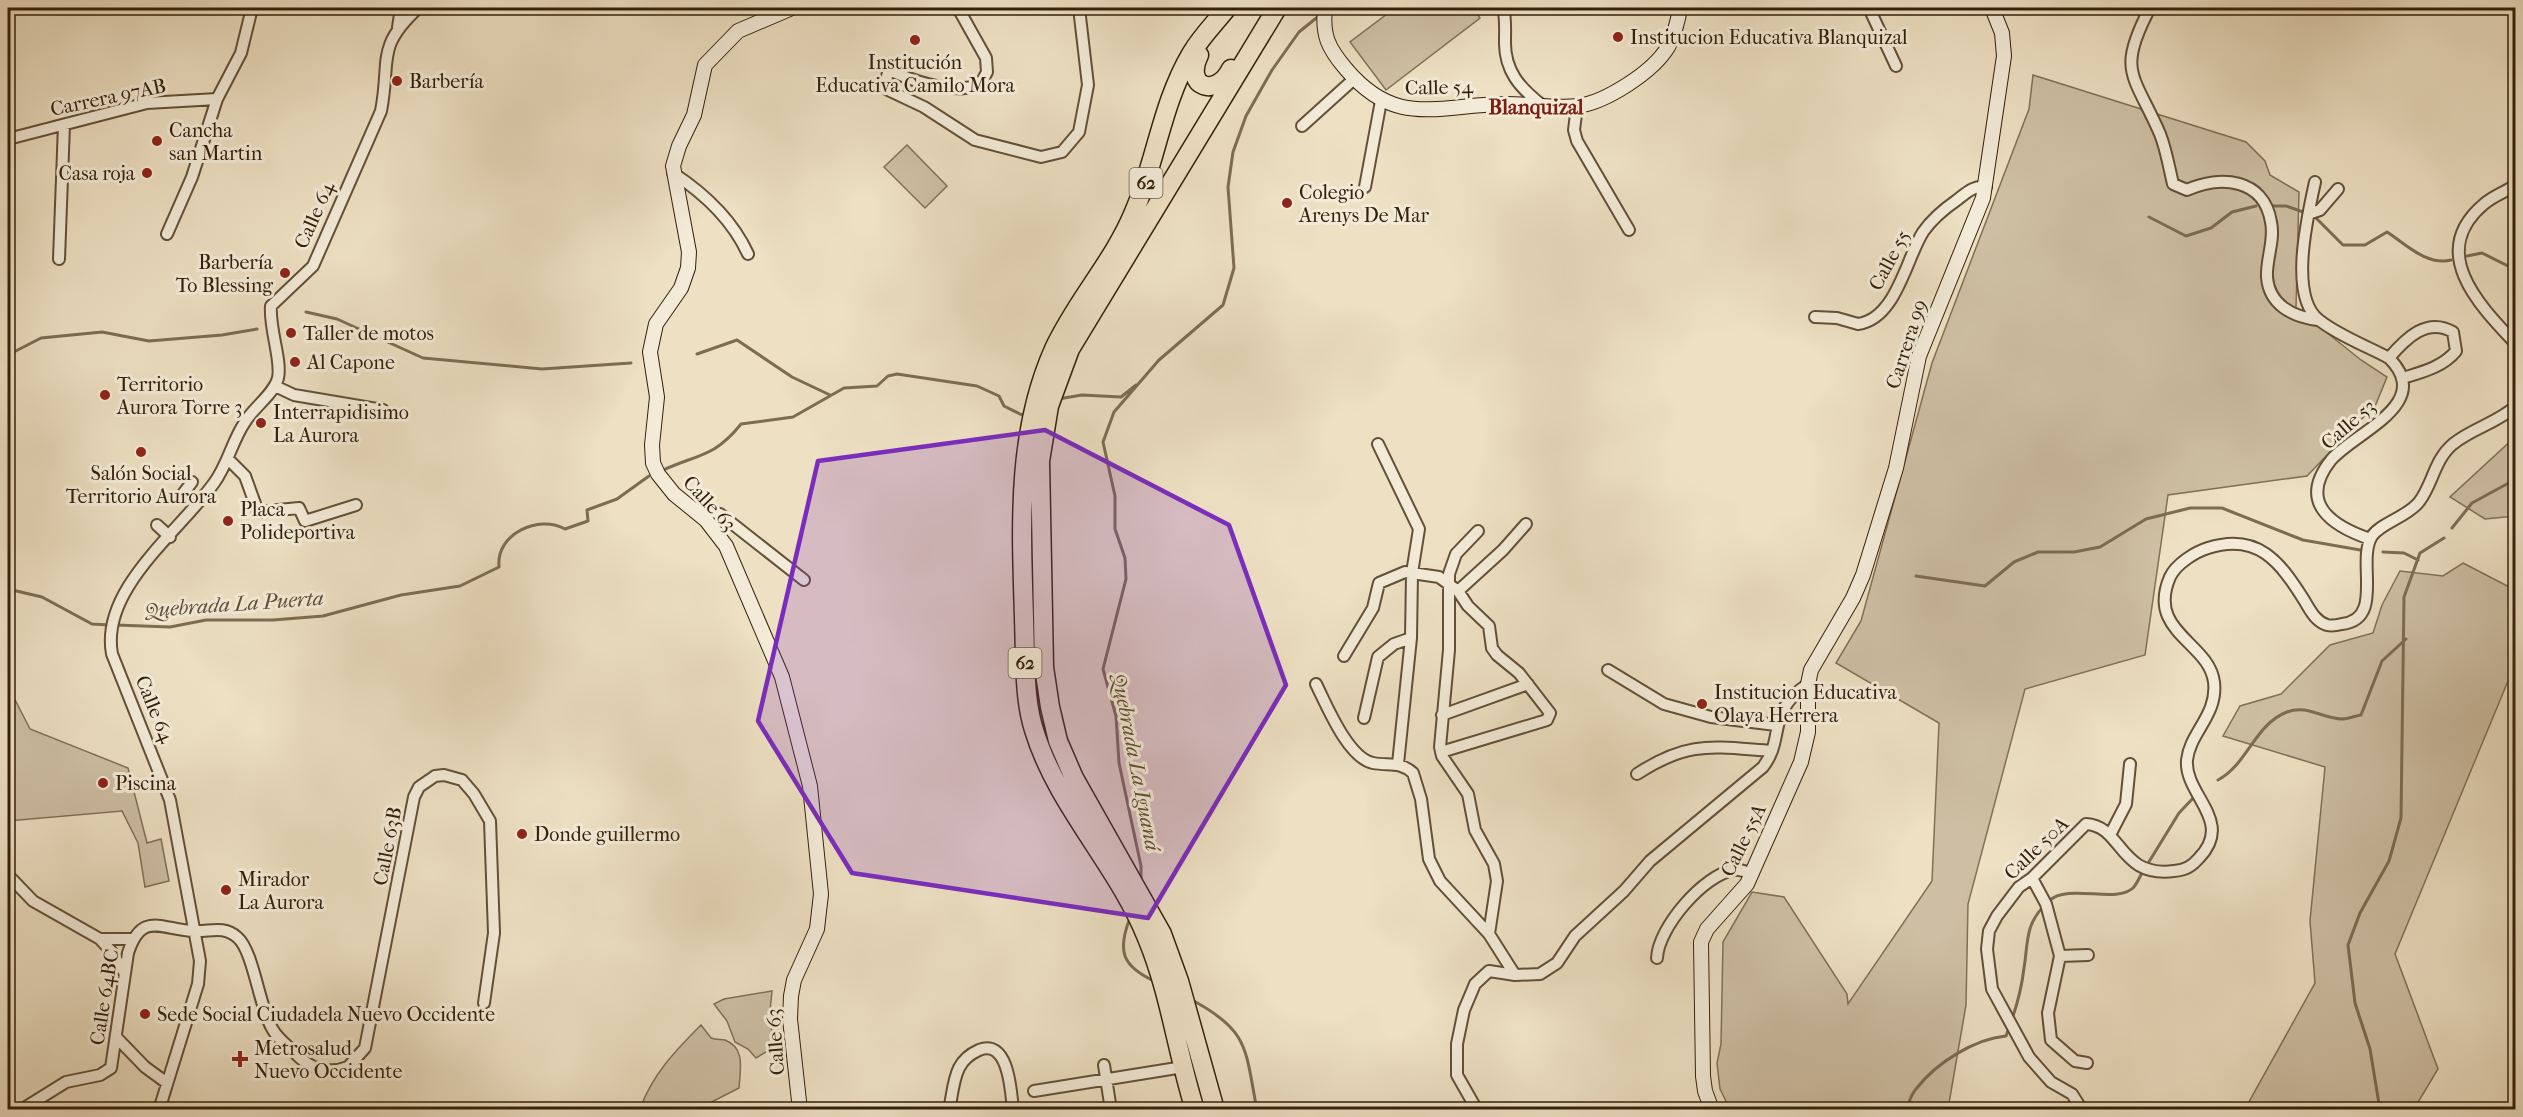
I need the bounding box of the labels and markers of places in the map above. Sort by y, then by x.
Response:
place label: Institucion Educativa Blanquizal [1630,26,1908,49]
marker: Institucion Educativa Blanquizal [1611,30,1625,44]
marker: Institución Educativa Camilo Mora [908,33,922,47]
place label: Institución Educativa Camilo Mora [815,51,1015,97]
place label: Barbería [409,70,485,93]
marker: Barbería [390,74,404,88]
place label: Cancha san Martin [169,119,263,165]
marker: Cancha san Martin [150,134,164,148]
place label: Casa roja [59,162,136,185]
marker: Casa roja [140,166,154,180]
place label: Colegio Arenys De Mar [1298,181,1429,227]
marker: Colegio Arenys De Mar [1280,196,1294,210]
place label: Barbería To Blessing [176,251,274,297]
marker: Barbería To Blessing [278,266,292,280]
place label: Taller de motos [303,322,434,345]
marker: Taller de motos [284,326,298,340]
place label: Al Capone [306,351,395,374]
marker: Al Capone [288,355,302,369]
place label: Territorio Aurora Torre 3 [116,373,242,419]
marker: Territorio Aurora Torre 3 [98,388,112,402]
place label: Interrapidisimo La Aurora [273,401,409,447]
marker: Interrapidisimo La Aurora [254,416,268,430]
marker: Salón Social Territorio Aurora [134,445,148,459]
place label: Salón Social Territorio Aurora [66,462,217,508]
place label: Placa Polideportiva [240,498,356,544]
marker: Placa Polideportiva [221,514,235,528]
place label: Institucion Educativa Olaya Herrera [1714,681,1897,727]
marker: Institucion Educativa Olaya Herrera [1695,697,1709,711]
place label: Piscina [115,772,177,795]
marker: Piscina [96,776,110,790]
place label: Donde guillermo [534,823,680,846]
marker: Donde guillermo [515,827,529,841]
place label: Mirador La Aurora [238,868,325,914]
marker: Mirador La Aurora [219,883,233,897]
place label: Sede Social Ciudadela Nuevo Occidente [157,1003,495,1026]
marker: Sede Social Ciudadela Nuevo Occidente [138,1007,152,1021]
place label: Metrosalud Nuevo Occidente [254,1037,402,1083]
marker: Metrosalud Nuevo Occidente [231,1050,249,1068]

